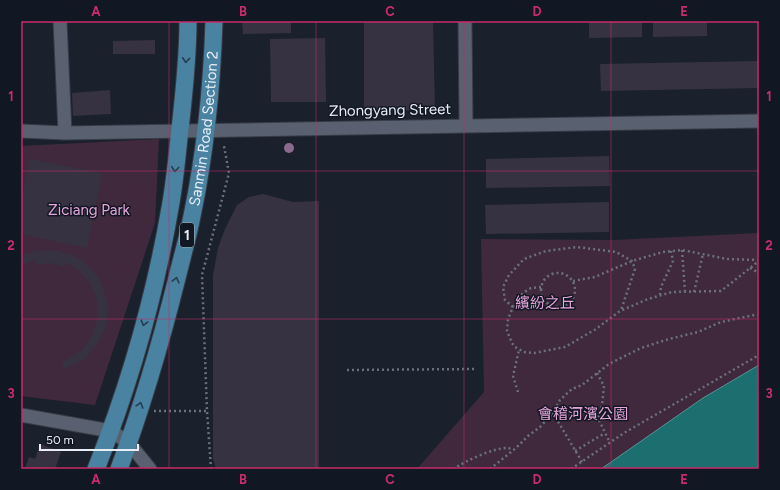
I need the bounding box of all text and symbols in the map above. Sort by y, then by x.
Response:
text: A [91,4,101,19]
text: B [239,4,247,19]
text: C [385,4,395,19]
text: D [532,4,542,19]
text: E [680,4,688,19]
street label: Sanmin Road Section 2 [185,50,222,207]
one-way arrow [181,57,190,63]
text: 1 [8,89,14,104]
text: 1 [766,89,772,104]
street label: Zhongyang Street [329,100,452,120]
one-way arrow [171,165,180,172]
park label: Ziciang Park [48,201,131,219]
road number: 1 [180,223,194,247]
text: 2 [7,238,15,253]
text: 2 [765,238,773,253]
one-way arrow [171,277,180,284]
park label: 繽紛之丘 [515,294,575,312]
one-way arrow [140,320,148,326]
text: 3 [7,386,15,401]
text: 3 [765,386,773,401]
one-way arrow [136,402,144,409]
park label: 會稽河濱公園 [538,405,628,423]
scale bar [40,426,138,452]
text: 50 m [46,433,74,447]
text: A [91,472,101,487]
text: B [239,472,247,487]
text: C [385,472,395,487]
text: D [532,472,542,487]
text: E [680,472,688,487]

